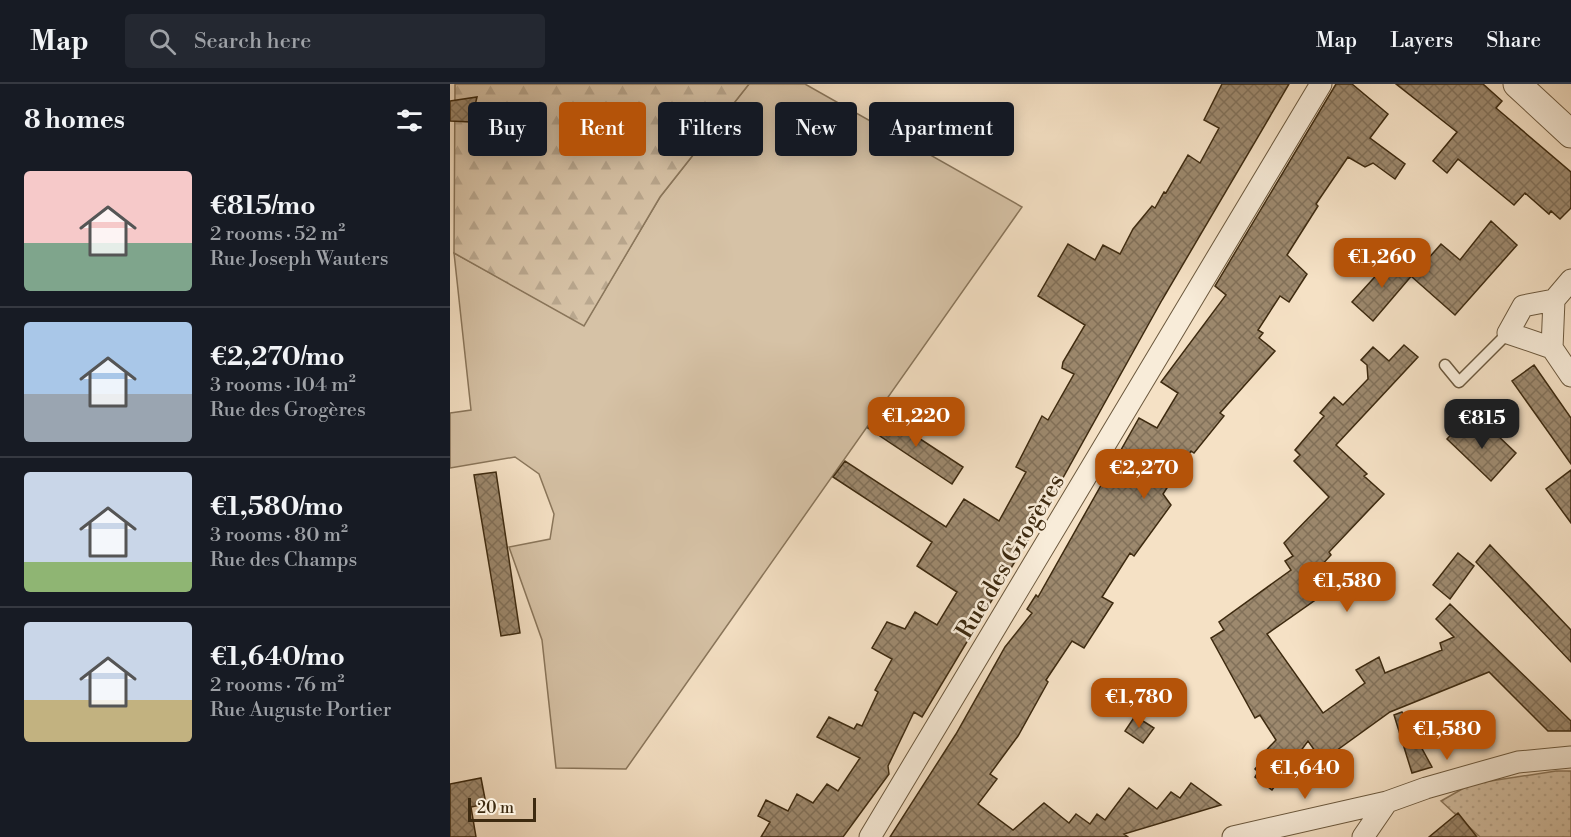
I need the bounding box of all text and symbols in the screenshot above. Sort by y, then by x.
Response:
search box [125,14,545,68]
text: Map [30,24,89,59]
icon: search [146,25,179,58]
text: Search here [194,28,311,55]
text: Map [1316,28,1357,54]
text: Layers [1390,28,1453,54]
text: Share [1486,28,1541,54]
chip: Buy [468,102,547,156]
chip: Rent [559,102,646,156]
chip: Filters [658,102,763,156]
chip: New [775,102,857,156]
chip: Apartment [869,102,1014,156]
text: 8 homes [24,104,125,136]
icon: filters [393,104,426,137]
text: €815/mo [210,190,316,222]
icon: home [72,195,144,267]
text: 2 rooms · 52 m² [210,222,345,247]
pin: €1,260 [1333,238,1431,289]
text: €1,260 [1348,245,1416,270]
text: Rue Joseph Wauters [210,247,389,272]
text: €2,270/mo [210,341,345,373]
icon: home [72,346,144,418]
text: 3 rooms · 104 m² [210,373,356,398]
pin: €1,220 [867,397,965,448]
text: Rue des Grogères [210,398,366,423]
pin: €815 [1446,399,1518,450]
text: €1,220 [882,404,950,429]
text: €815 [1458,406,1506,431]
pin: €2,270 [1095,449,1193,500]
text: €2,270 [1109,456,1179,481]
street label: Rue des Grogères [950,469,1072,644]
text: €1,580/mo [210,491,343,523]
icon: home [72,496,144,568]
text: 3 rooms · 80 m² [210,523,348,548]
text: Rue des Champs [210,548,357,573]
pin: €1,580 [1298,562,1396,613]
text: €1,580 [1313,569,1381,594]
text: €1,640/mo [210,641,345,673]
icon: home [72,646,144,718]
text: 2 rooms · 76 m² [210,673,344,698]
pin: €1,780 [1090,678,1188,729]
text: €1,780 [1105,685,1173,710]
text: Rue Auguste Portier [210,698,391,723]
pin: €1,580 [1398,710,1496,761]
text: €1,580 [1413,717,1481,742]
pin: €1,640 [1256,749,1354,800]
text: €1,640 [1270,756,1340,781]
scale bar [468,795,536,822]
text: 20 m [477,798,514,818]

